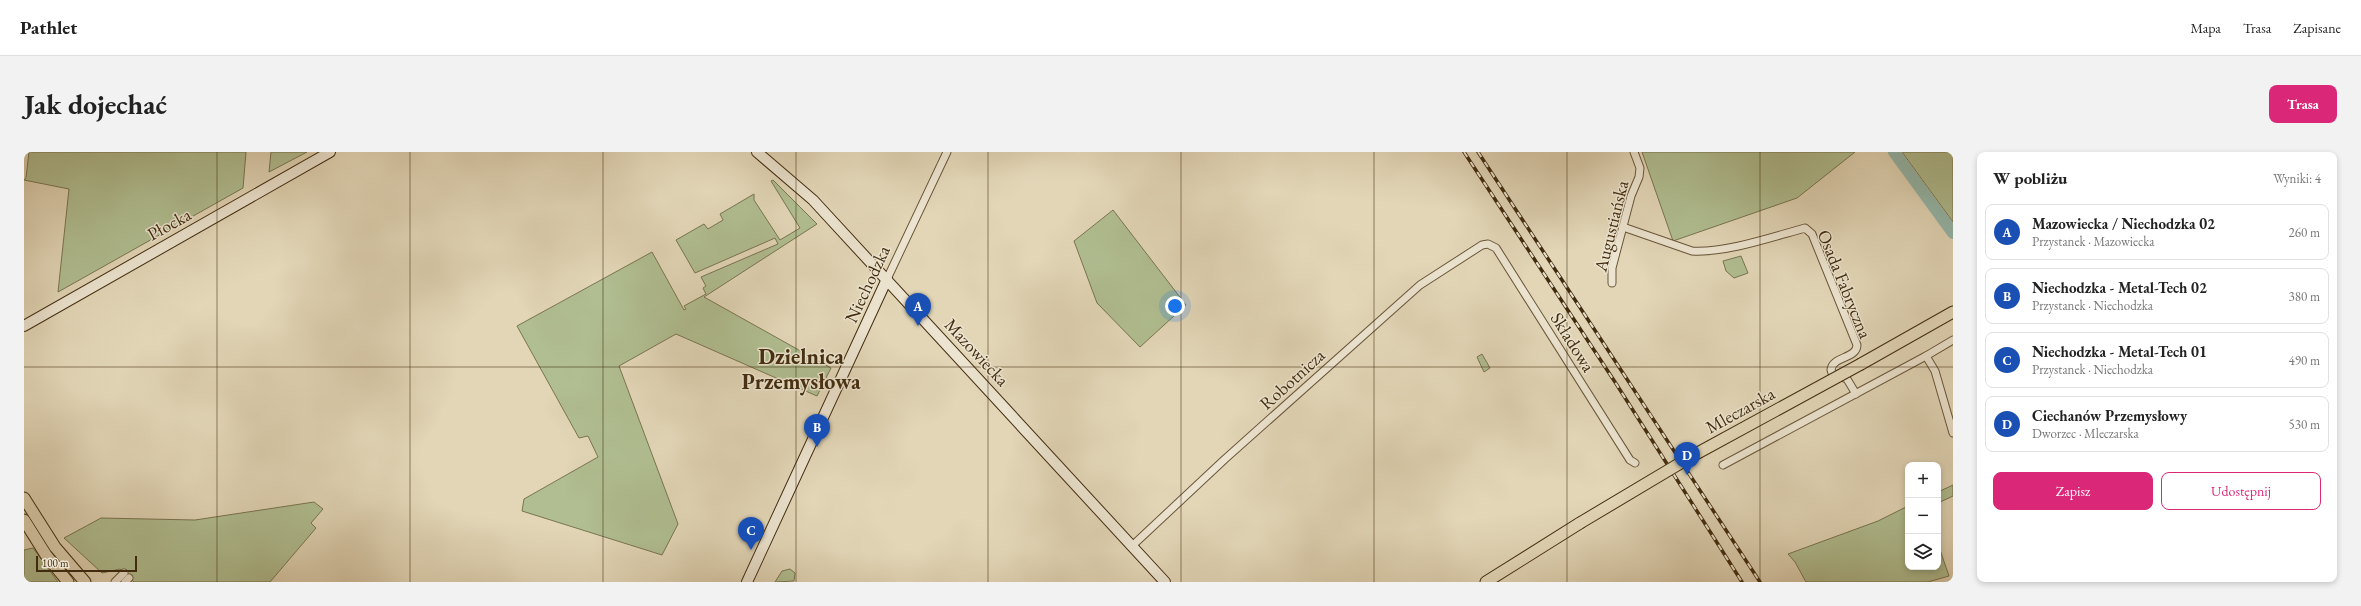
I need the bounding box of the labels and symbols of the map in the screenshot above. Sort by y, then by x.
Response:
street label: Augustiańska [1588,177,1634,275]
street label: Płocka [143,202,196,245]
street label: Osada Fabryczna [1813,226,1878,343]
street label: Niechodzka [839,241,895,326]
pin: A [905,293,931,326]
your location [1165,296,1185,316]
street label: Składowa [1546,308,1601,377]
street label: Mazowiecka [940,313,1015,391]
district label: Dzielnica Przemysłowa [741,342,861,396]
street label: Robotnicza [1254,343,1330,414]
street label: Mleczarska [1701,381,1779,438]
pin: B [804,414,830,447]
pin: D [1674,442,1700,475]
pin: C [738,517,764,550]
scale bar [36,554,137,573]

